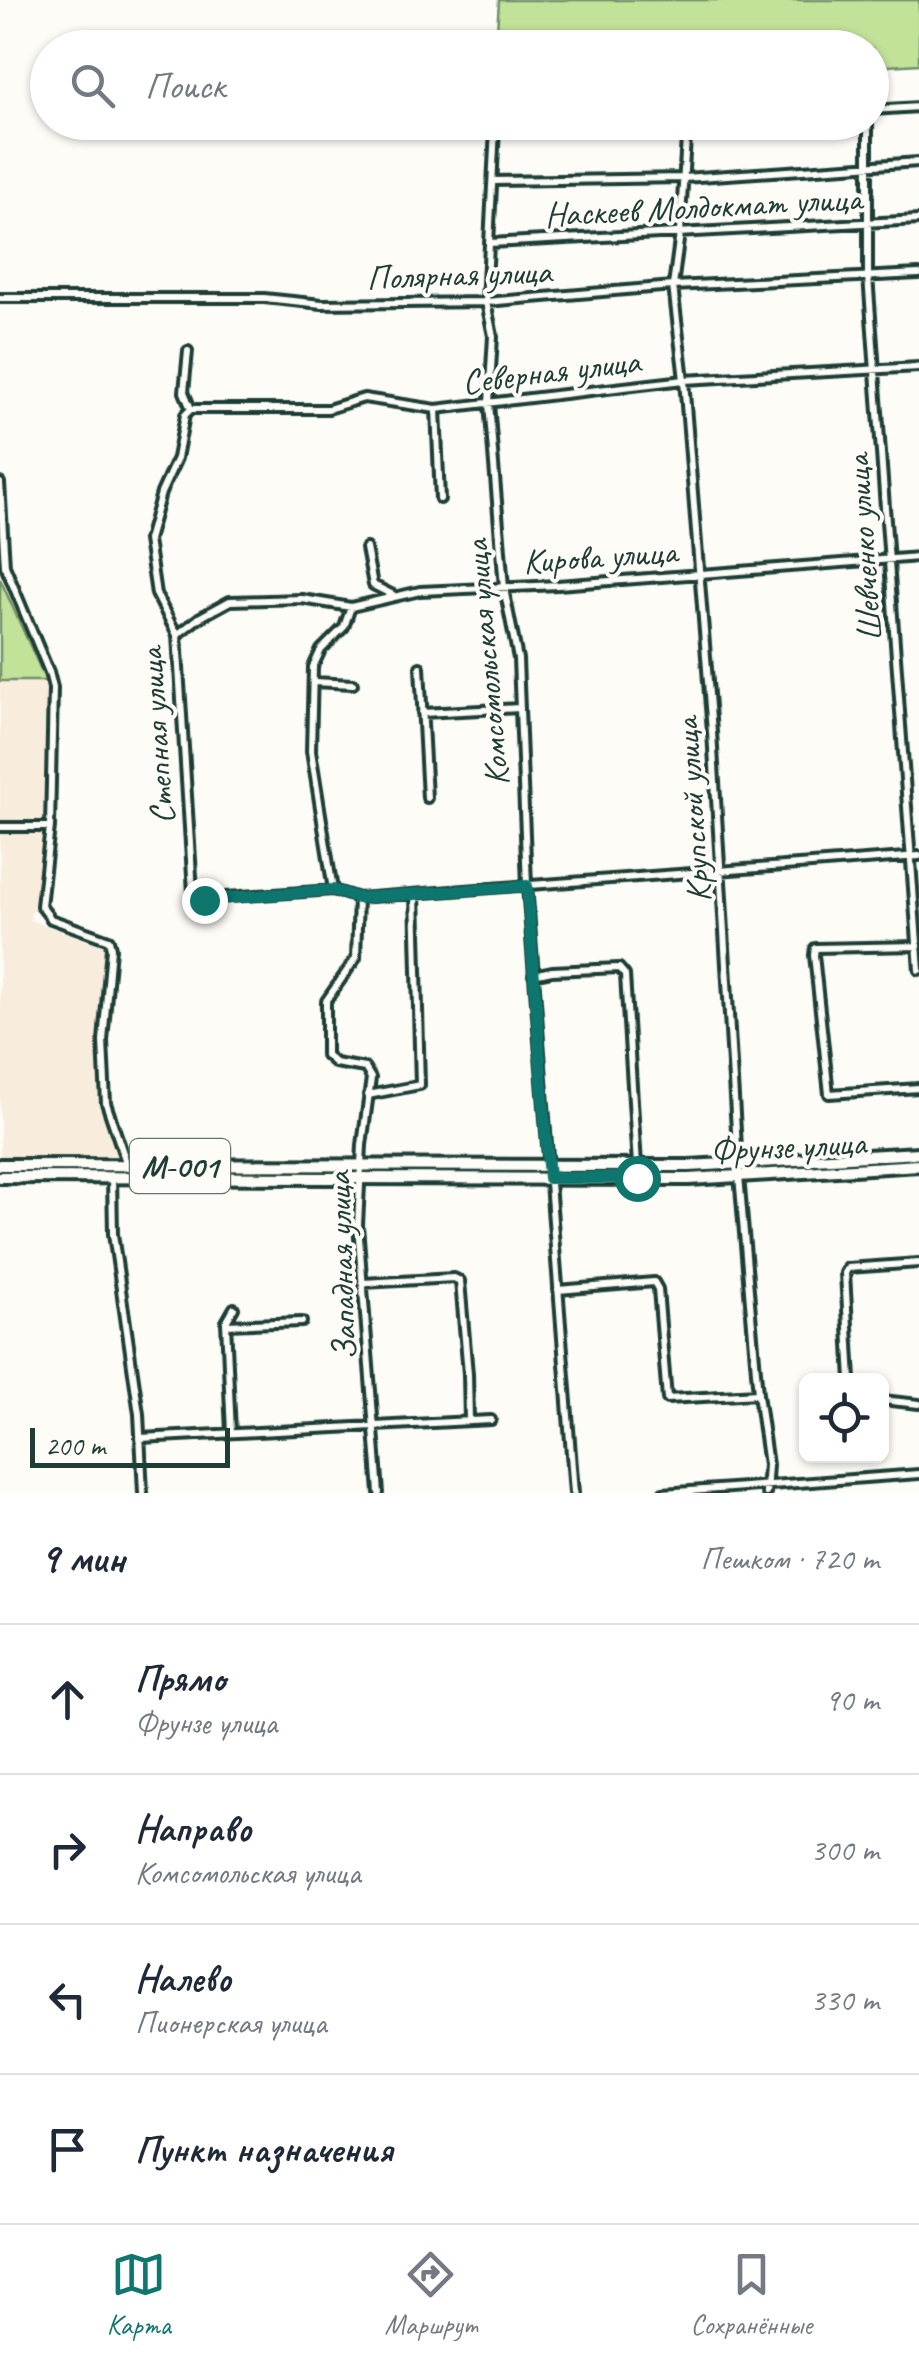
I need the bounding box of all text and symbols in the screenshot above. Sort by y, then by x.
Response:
search box [30,30,889,140]
icon: search [65,58,120,113]
text: Поиск [145,62,225,109]
street label: Наскеев Молдокмат улица [543,176,865,237]
street label: Полярная улица [366,249,555,300]
street label: Северная улица [460,338,645,405]
street label: Шевченко улица [834,450,892,643]
street label: Кирова улица [522,528,681,584]
street label: Комсомольская улица [453,536,520,788]
street label: Степная улица [128,644,185,826]
street label: Крупской улица [663,713,721,904]
route end [182,878,228,924]
street label: Фрунзе улица [709,1120,869,1173]
road number: M-001 [130,1139,230,1193]
route start [615,1156,661,1202]
street label: Западная улица [316,1168,367,1361]
map controls [799,1373,889,1463]
button: locate [799,1373,889,1463]
scale bar [30,1423,230,1468]
text: 200 m [45,1428,105,1463]
text: 9 мин [40,1532,125,1585]
text: Пешком · 720 m [700,1538,879,1579]
text: Прямо [135,1655,225,1702]
icon: ahead [40,1672,95,1727]
text: 90 m [825,1679,879,1720]
text: Фрунзе улица [135,1702,277,1743]
text: Направо [135,1805,251,1852]
icon: right [40,1822,95,1877]
text: 300 m [810,1829,879,1870]
text: Комсомольская улица [135,1852,360,1893]
text: Налево [135,1955,231,2002]
icon: left [40,1972,95,2027]
text: 330 m [810,1979,879,2020]
text: Пионерская улица [135,2002,327,2043]
icon: arrive [40,2122,95,2177]
text: Пункт назначения [135,2126,392,2173]
tab: Карта [107,2247,171,2342]
tab: Маршрут [385,2247,477,2342]
tab: Сохранённые [691,2247,812,2342]

